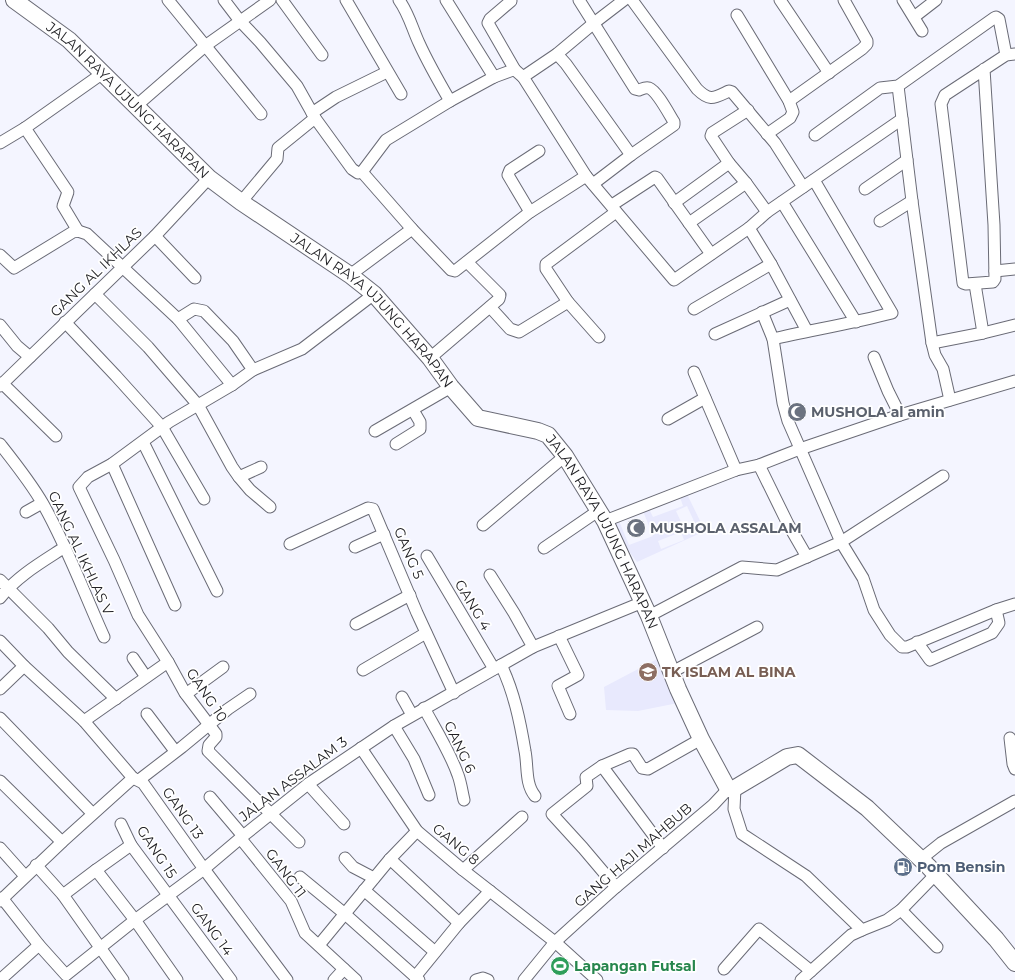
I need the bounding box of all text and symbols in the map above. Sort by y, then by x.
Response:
street label: JALAN RAYA UJUNG HARAPAN [42,17,213,182]
street label: GANG AL IKHLAS [46,223,146,321]
street label: JALAN RAYA UJUNG HARAPAN [286,228,457,391]
mosque icon: MUSHOLA al amin [786,401,808,423]
place label: MUSHOLA al amin [811,403,945,421]
street label: JALAN RAYA UJUNG HARAPAN [542,430,662,631]
street label: GANG AL IKHLAS V [44,488,118,618]
mosque icon: MUSHOLA ASSALAM [625,517,647,539]
place label: MUSHOLA ASSALAM [650,519,802,537]
street label: GANG 5 [390,524,428,582]
street label: GANG 4 [451,576,496,634]
school or university icon: TK ISLAM AL BINA [637,661,659,683]
place label: TK ISLAM AL BINA [662,663,796,681]
street label: GANG 10 [182,665,232,725]
street label: GANG 6 [440,718,480,776]
street label: JALAN ASSALAM 3 [235,732,351,826]
street label: GANG 13 [159,783,208,843]
street label: GANG HAJI MAHBUB [570,799,696,911]
street label: GANG 8 [429,819,483,869]
street label: GANG 15 [133,822,181,882]
street label: GANG 11 [262,845,310,901]
fuel station icon: Pom Bensin [892,856,914,878]
place label: Pom Bensin [917,858,1005,876]
street label: GANG 14 [187,899,238,960]
sports icon: Lapangan Futsal [549,955,571,977]
place label: Lapangan Futsal [574,957,696,975]

